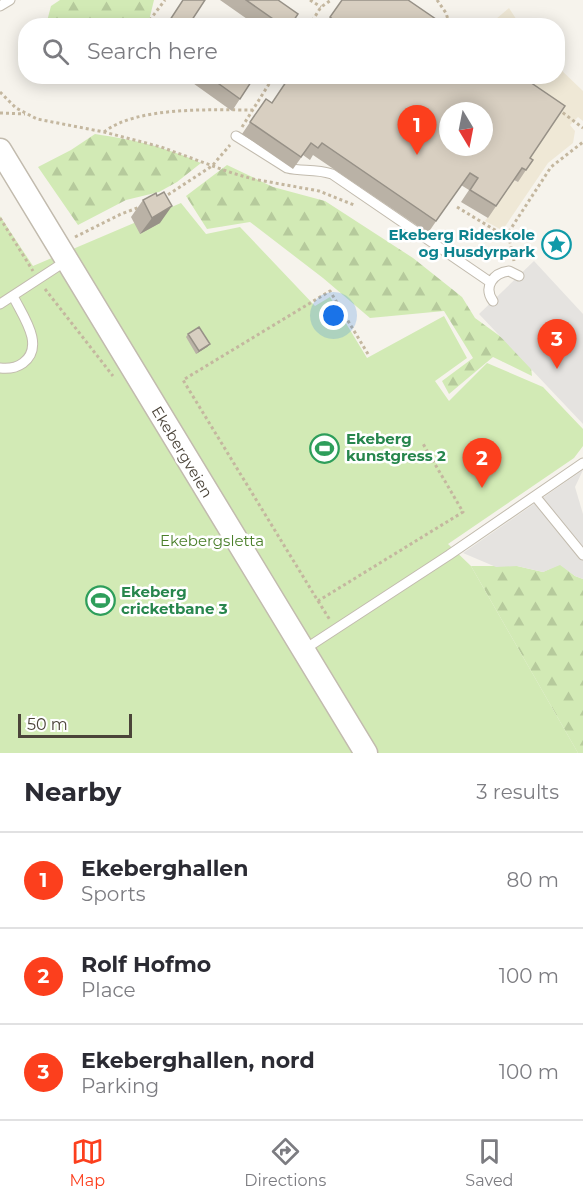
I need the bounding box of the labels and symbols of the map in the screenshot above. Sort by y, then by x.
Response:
north arrow [439,102,493,156]
pin: 1 [398,106,436,155]
place label: Ekeberg Rideskole og Husdyrpark [388,225,535,261]
place icon: Ekeberg Rideskole og Husdyrpark [540,228,572,260]
your location [319,301,348,330]
pin: 3 [538,320,576,369]
street label: Ekebergveien [148,403,217,501]
place label: Ekeberg kunstgress 2 [346,429,446,465]
sports icon: Ekeberg kunstgress 2 [309,432,341,464]
pin: 2 [462,438,502,488]
park label: Ekebergsletta [160,531,264,550]
place label: Ekeberg cricketbane 3 [121,582,228,618]
sports icon: Ekeberg cricketbane 3 [84,585,116,617]
scale bar [18,711,132,738]

